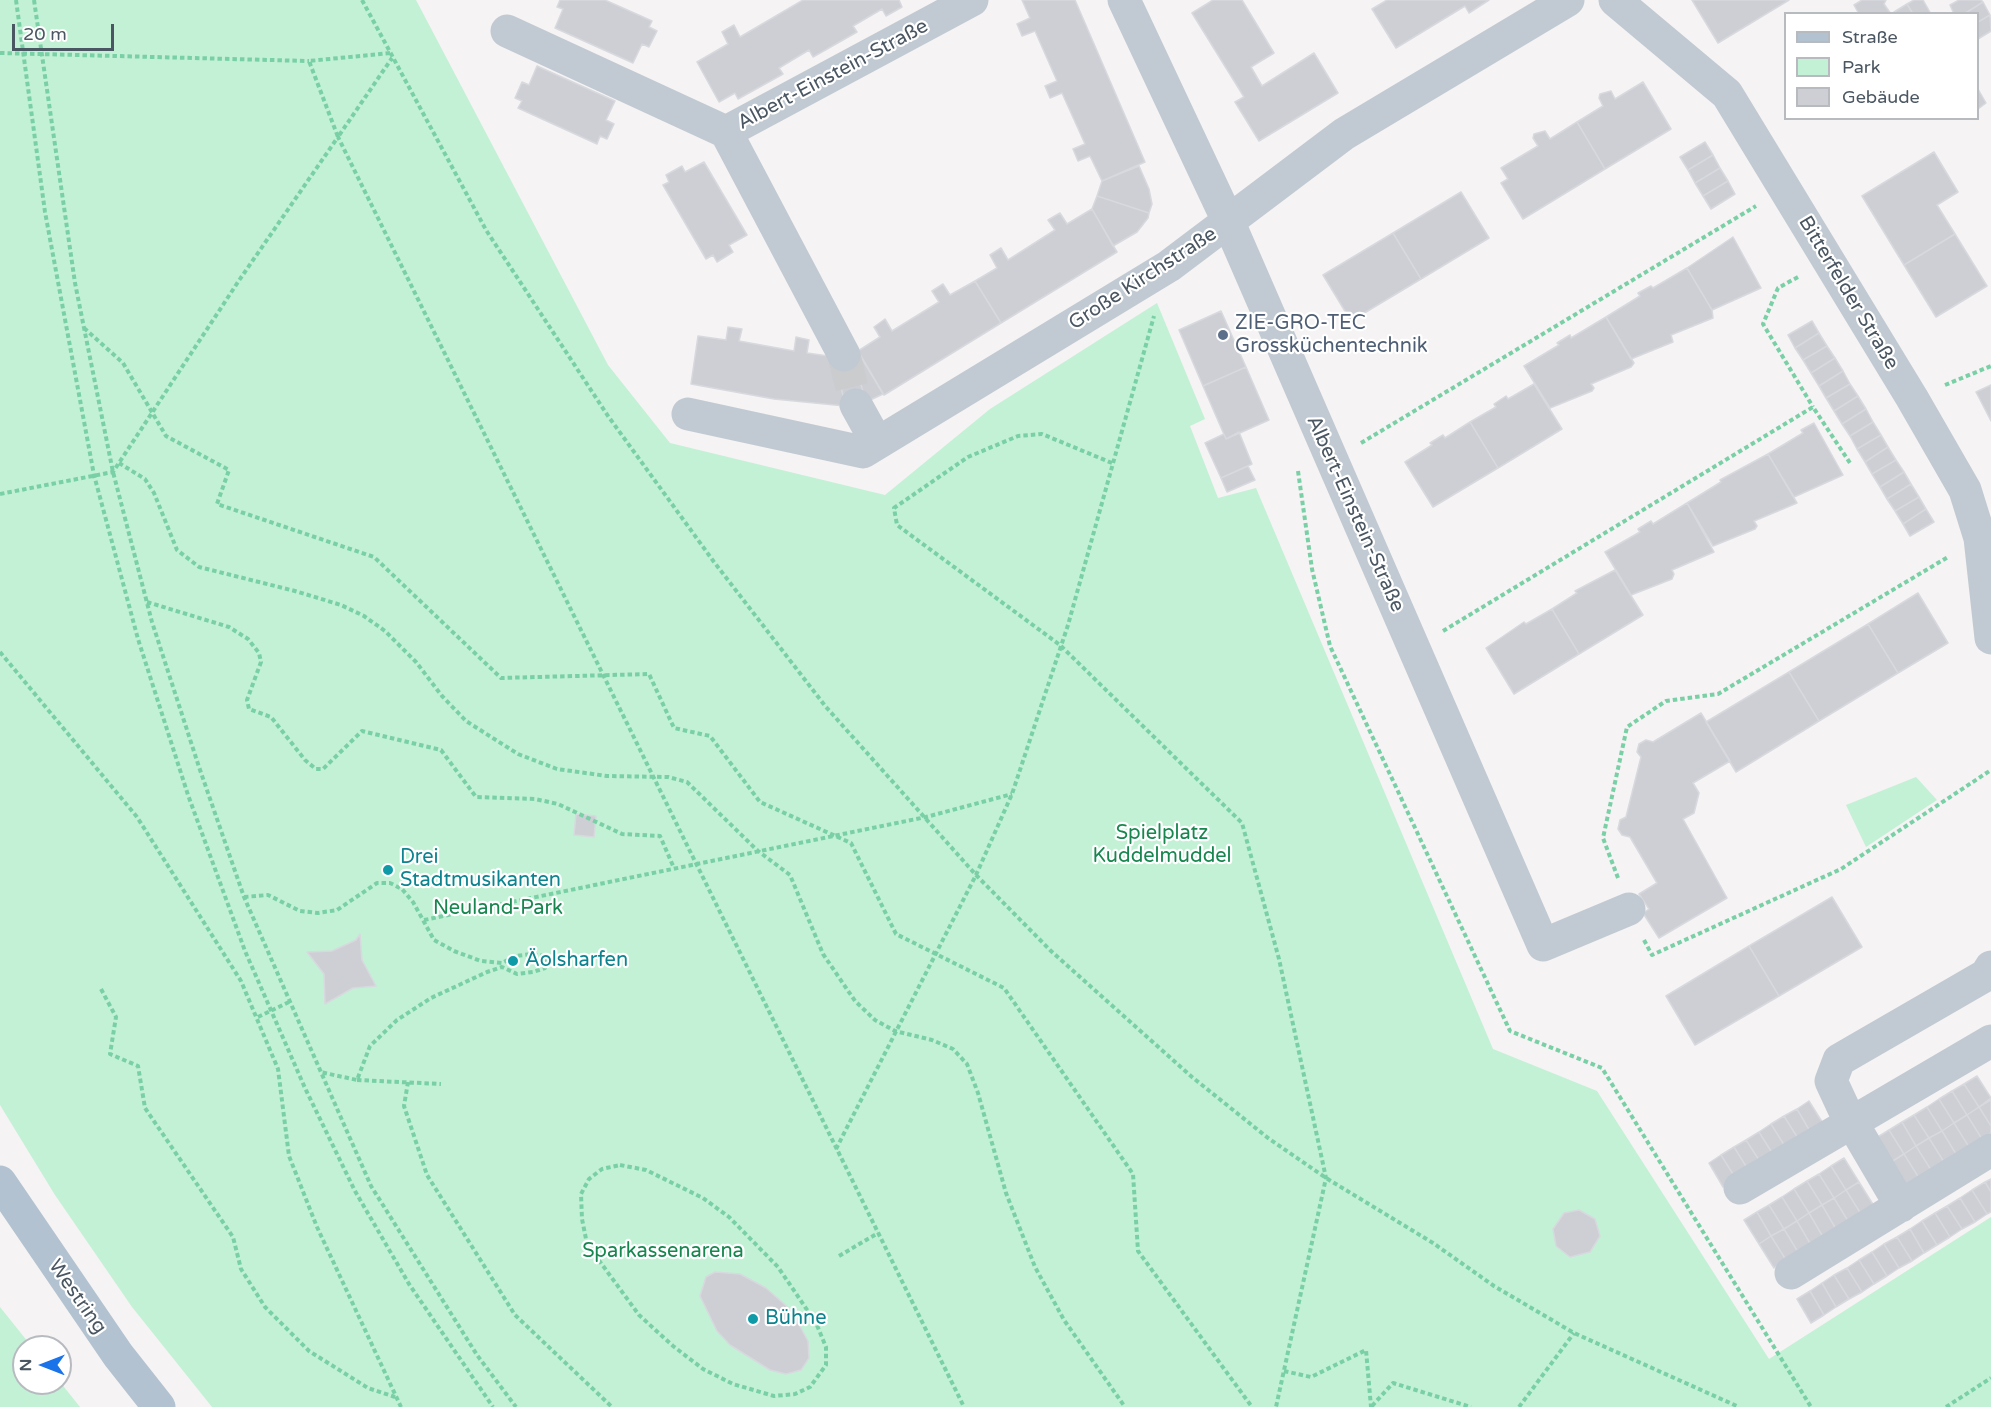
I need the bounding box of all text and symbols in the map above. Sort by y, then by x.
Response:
scale bar [15,12,117,50]
legend [1784,12,1979,120]
street label: Albert-Einstein-Straße [734,15,932,135]
text: 20 m [23,23,67,45]
text: Straße [1842,26,1898,48]
text: Park [1842,56,1880,78]
text: Gebäude [1842,86,1920,108]
street label: Bitterfelder Straße [1793,212,1903,374]
street label: Große Kirchstraße [1065,222,1221,336]
place label: ZIE-GRO-TEC Grossküchentechnik [1235,312,1428,359]
marker: ZIE-GRO-TEC Grossküchentechnik [1216,328,1230,342]
street label: Albert-Einstein-Straße [1301,412,1409,616]
park label: Spielplatz Kuddelmuddel [1092,822,1232,869]
place label: Drei Stadtmusikanten [400,846,561,893]
marker: Drei Stadtmusikanten [381,863,395,877]
park label: Neuland-Park [433,897,563,921]
place label: Äolsharfen [525,949,628,973]
marker: Äolsharfen [506,954,520,968]
park label: Sparkassenarena [582,1240,744,1264]
street label: Westring [43,1255,111,1339]
place label: Bühne [765,1307,827,1331]
marker: Bühne [746,1312,760,1326]
north arrow [12,1335,72,1395]
text: N [16,1359,36,1371]

